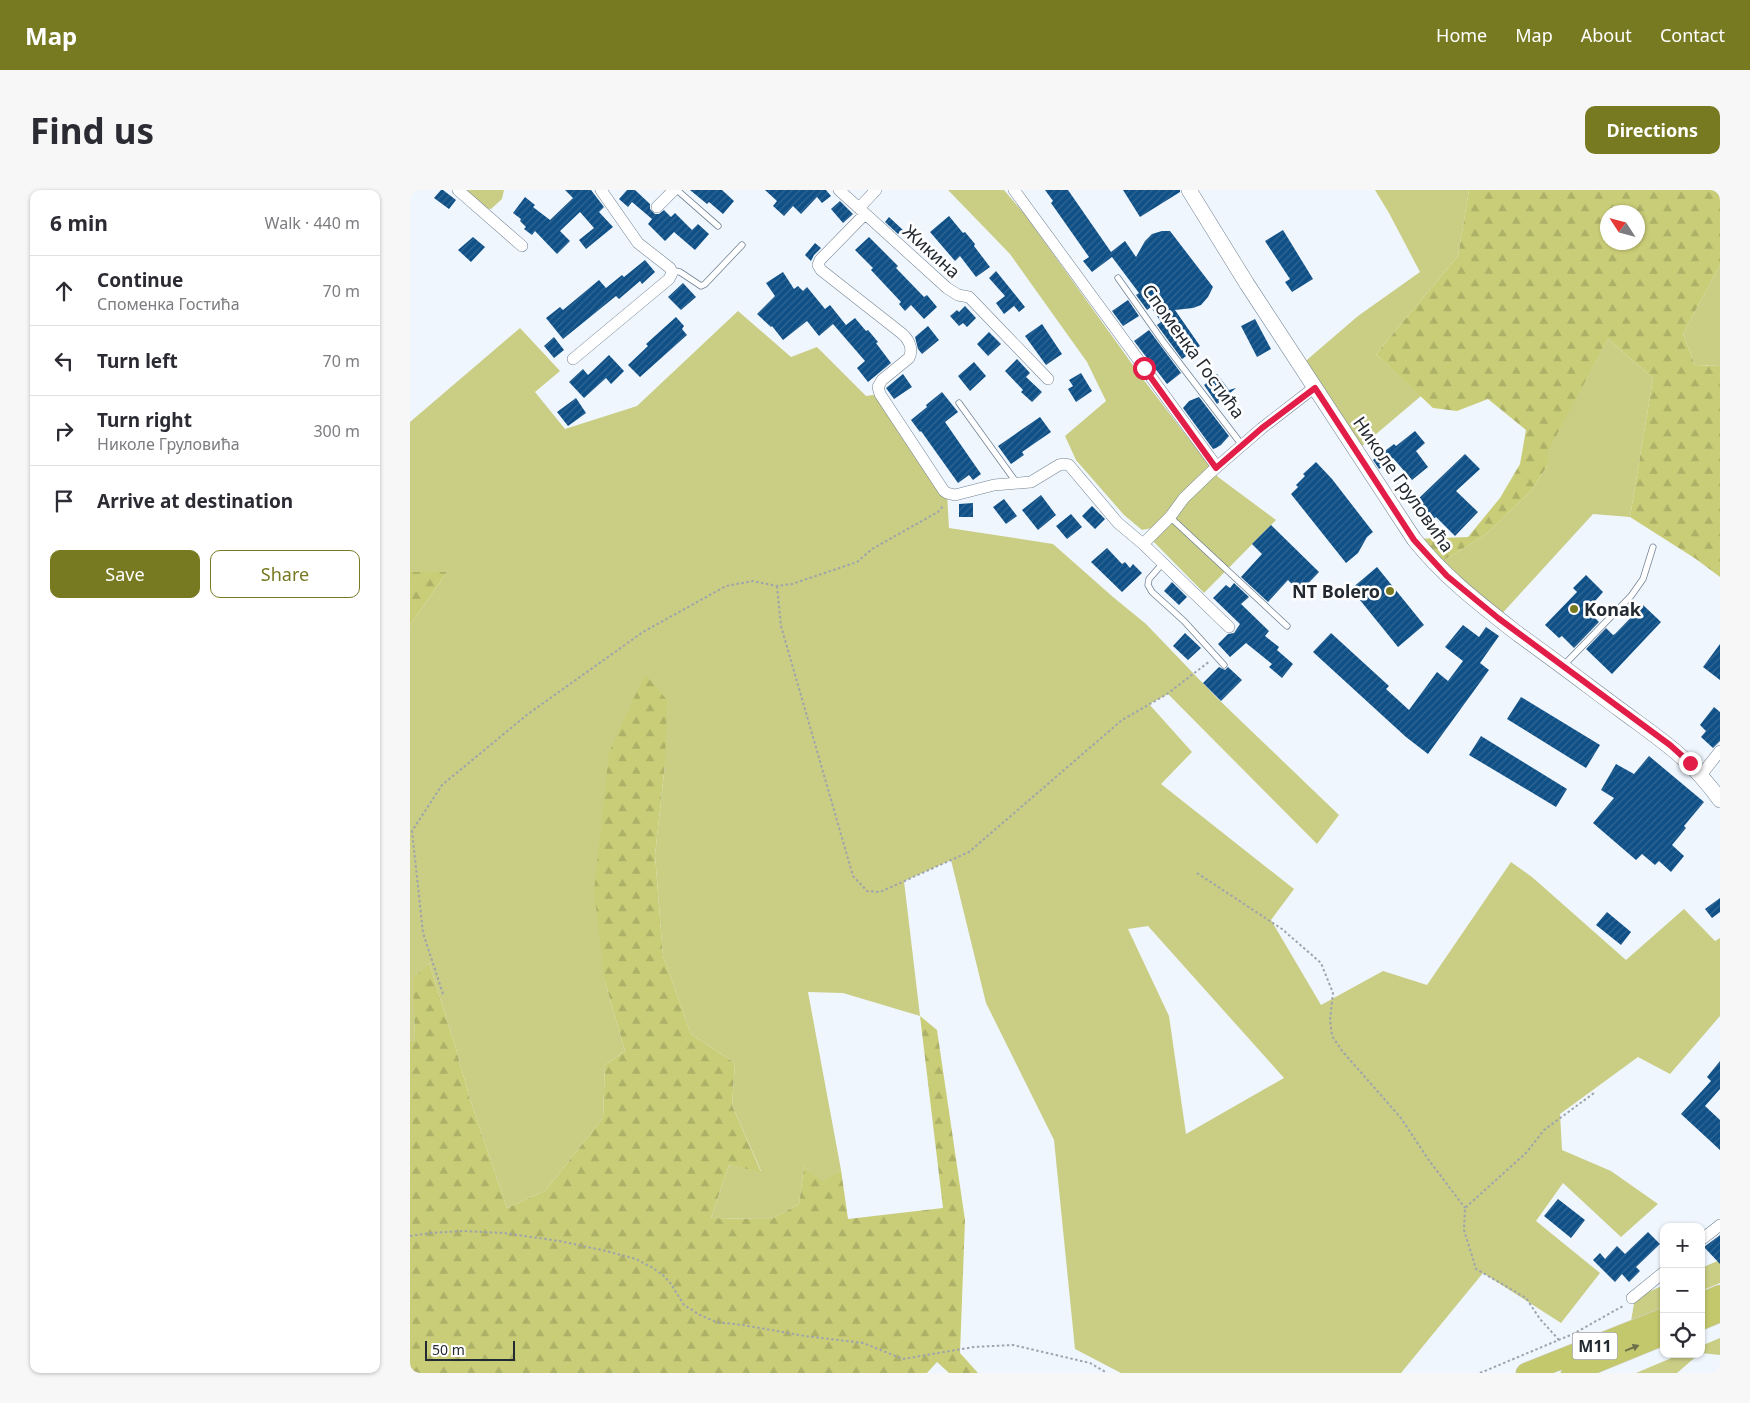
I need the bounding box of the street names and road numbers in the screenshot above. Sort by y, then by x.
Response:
street label: Жикина [898,219,966,283]
street label: Споменка Гостића [1137,279,1251,423]
street label: Николе Груловића [1348,411,1460,557]
road number: M11 [1572,1332,1618,1360]

